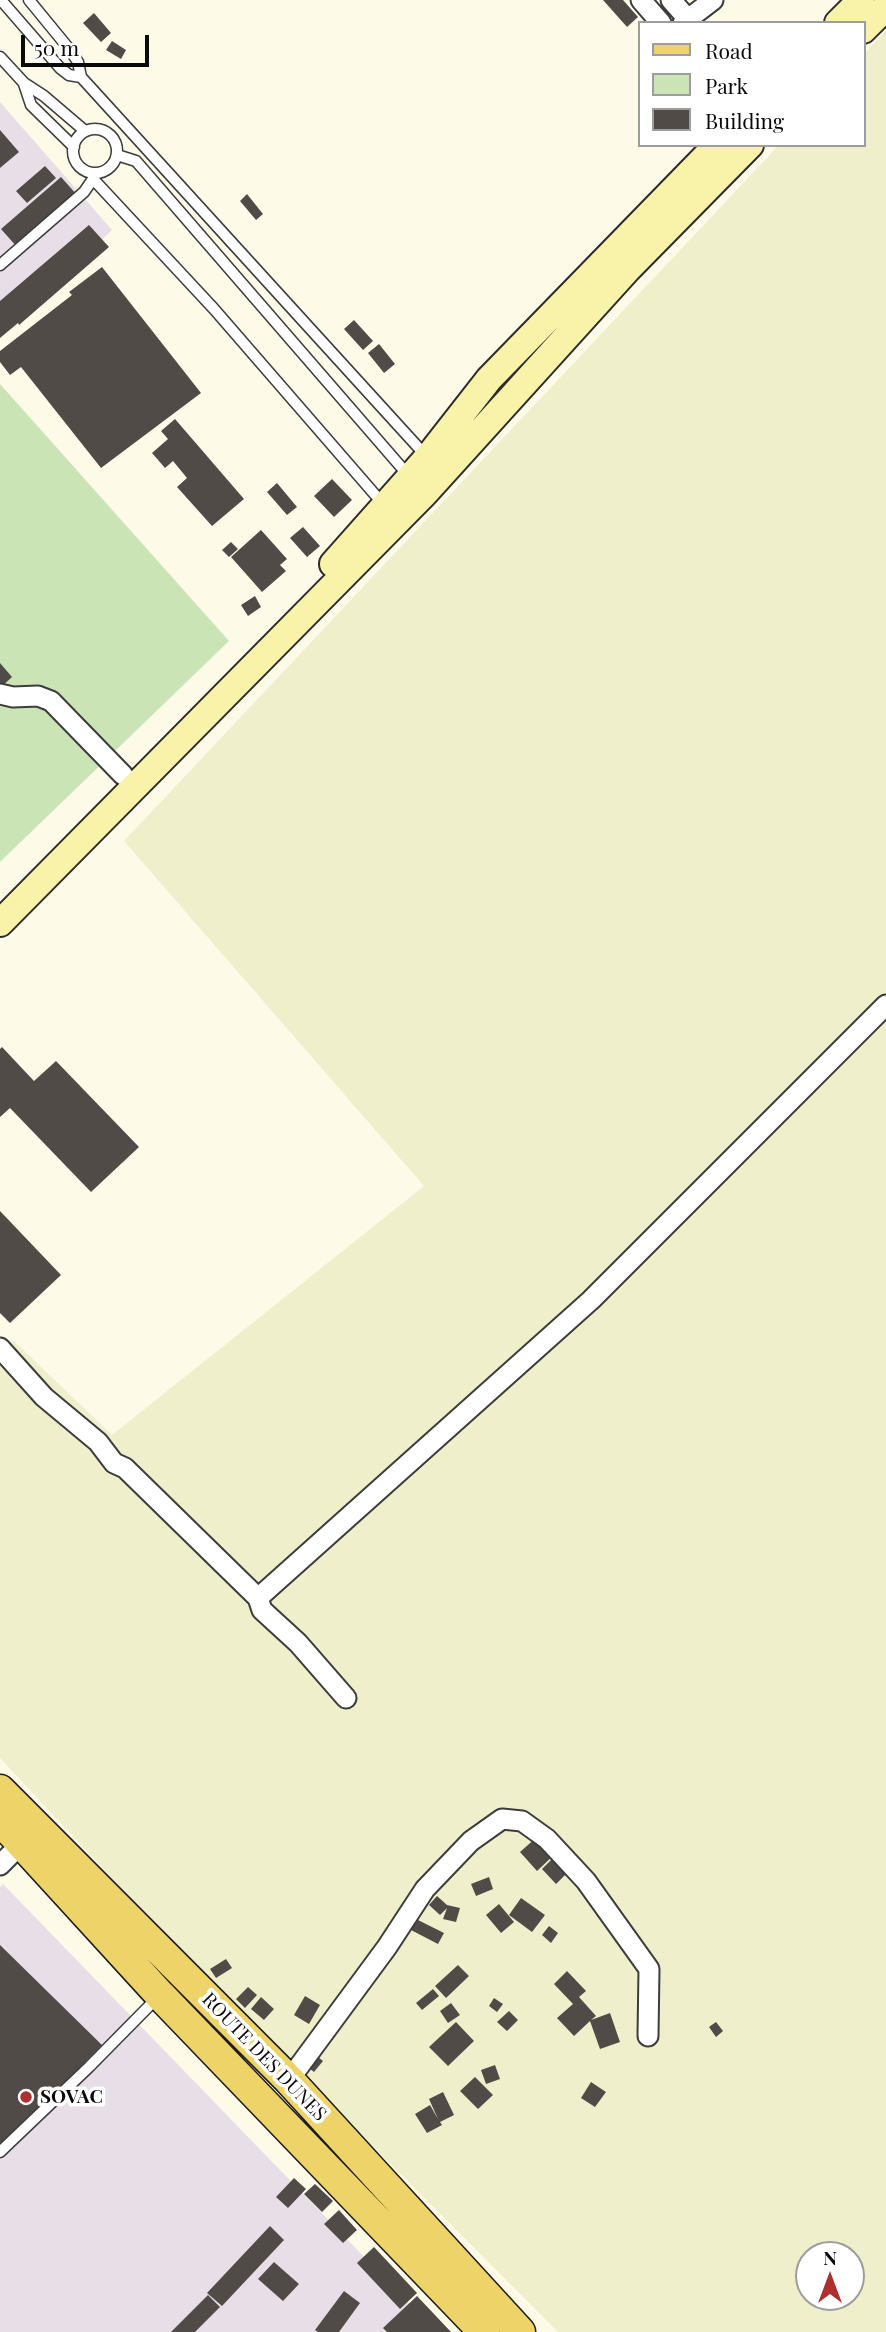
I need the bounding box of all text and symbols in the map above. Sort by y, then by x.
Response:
scale bar [24,21,152,65]
legend [638,21,865,147]
text: 50 m [34,33,79,61]
text: Road [705,36,753,64]
text: Park [705,71,748,99]
text: Building [705,106,784,134]
street label: ROUTE DES DUNES [197,1988,331,2126]
place label: SOVAC [40,2086,103,2108]
marker: SOVAC [18,2089,34,2105]
north arrow [795,2241,865,2311]
text: N [823,2244,837,2270]

